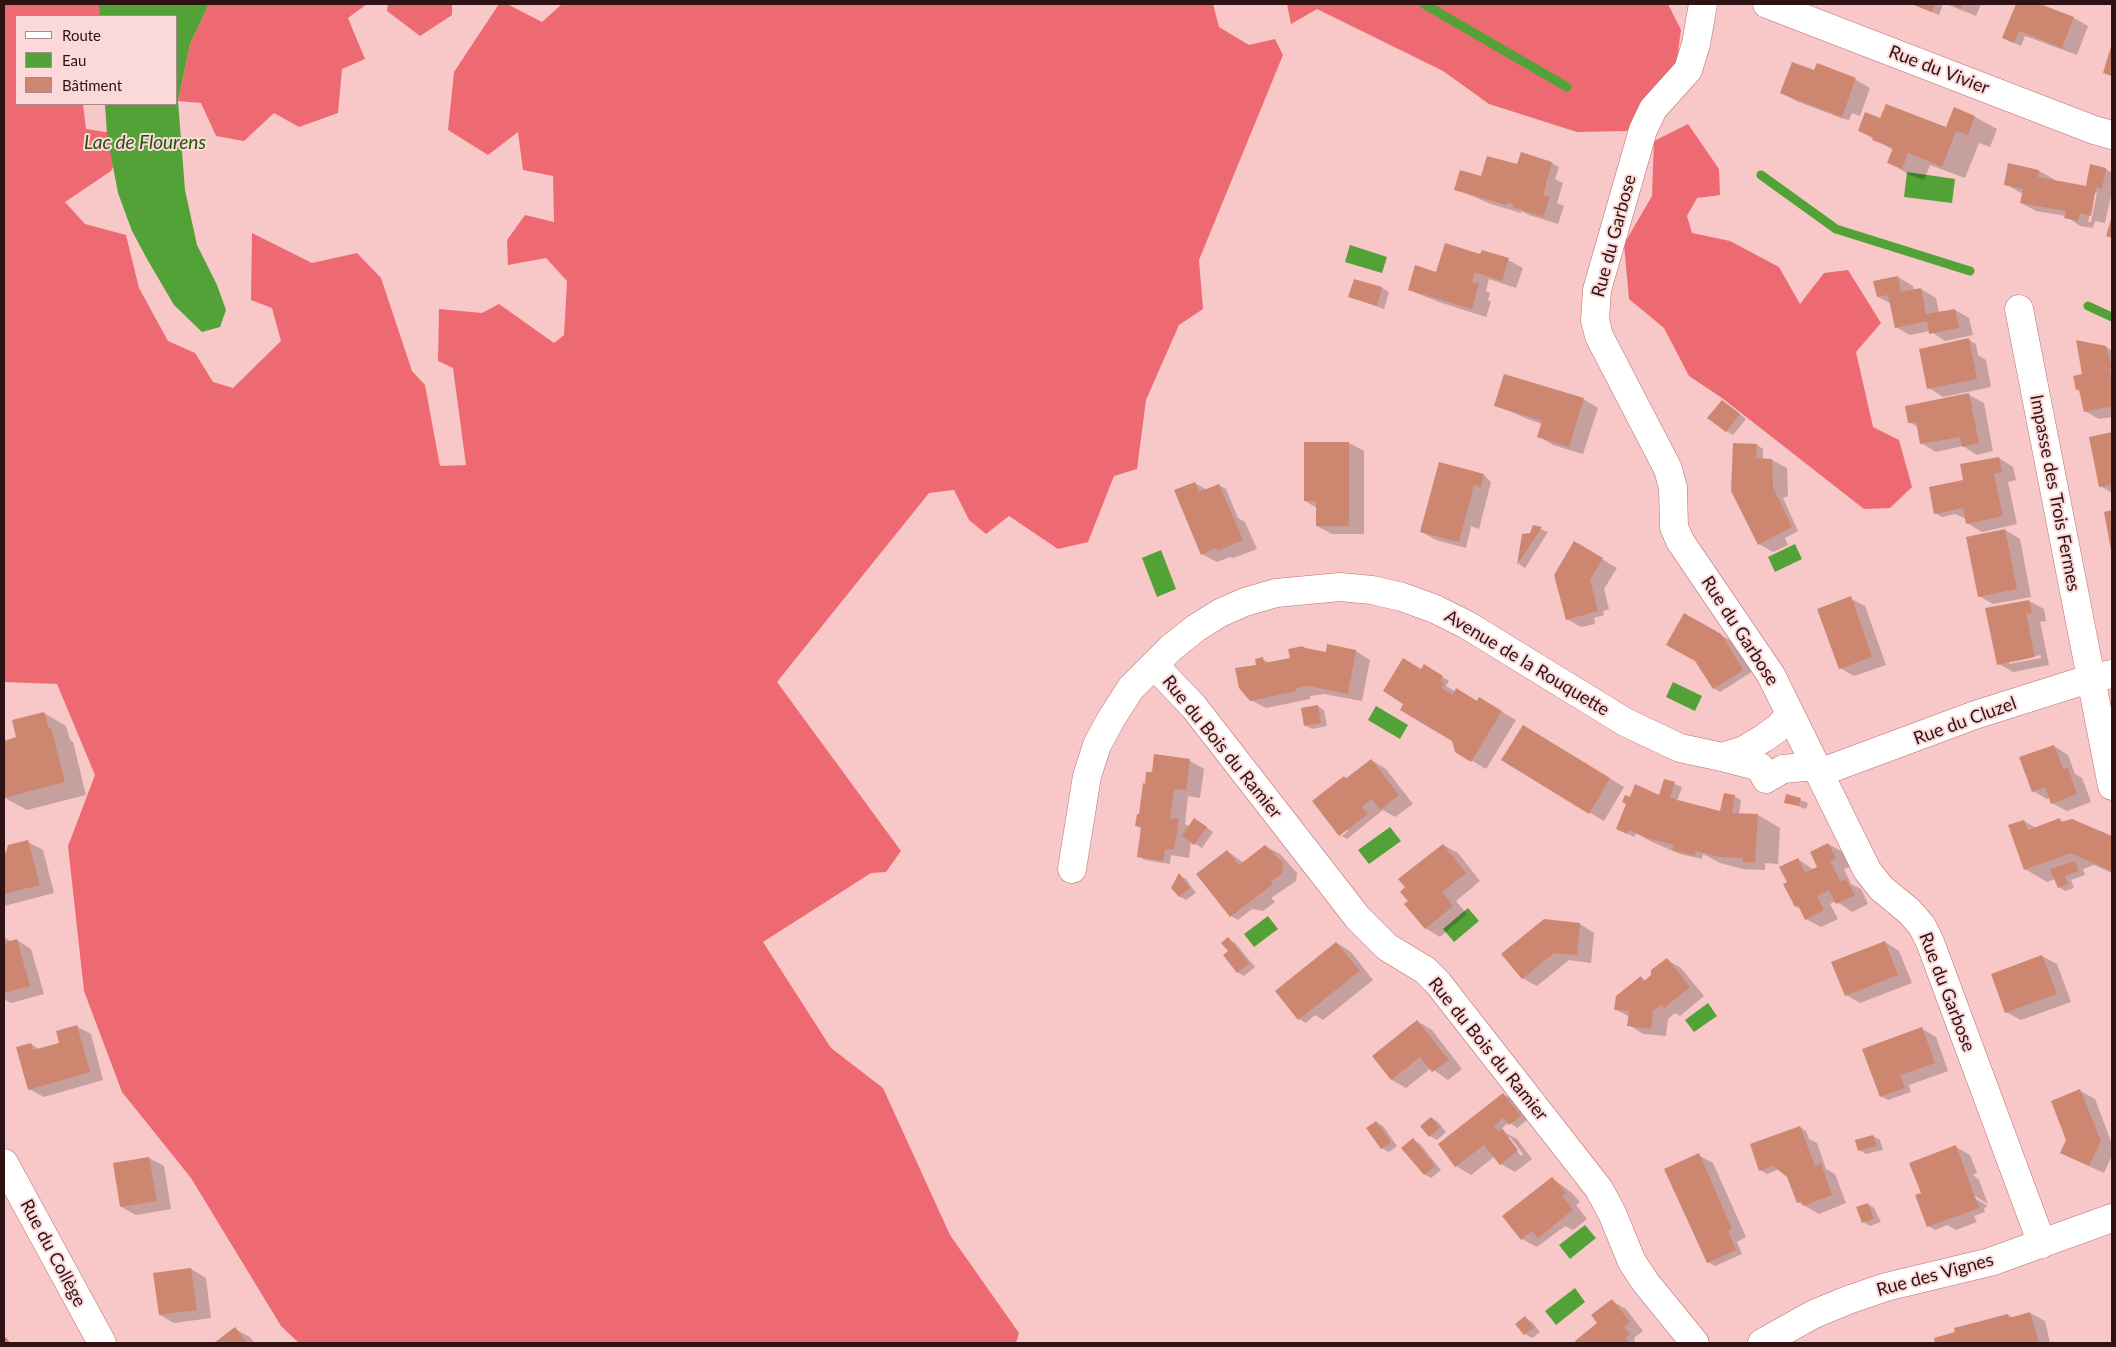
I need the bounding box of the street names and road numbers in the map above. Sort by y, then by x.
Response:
street label: Rue du Vivier [1886,41,1992,99]
street label: Rue du Garbose [1587,172,1641,300]
street label: Impasse des Trois Fermes [2025,393,2085,593]
street label: Rue du Garbose [1697,572,1783,690]
street label: Avenue de la Rouquette [1441,605,1613,721]
street label: Rue du Bois du Ramier [1158,671,1286,823]
street label: Rue du Cluzel [1911,692,2019,750]
street label: Rue du Garbose [1914,929,1980,1055]
street label: Rue du Bois du Ramier [1424,973,1552,1125]
street label: Rue du Collège [16,1196,90,1310]
street label: Rue des Vignes [1874,1249,1996,1301]

